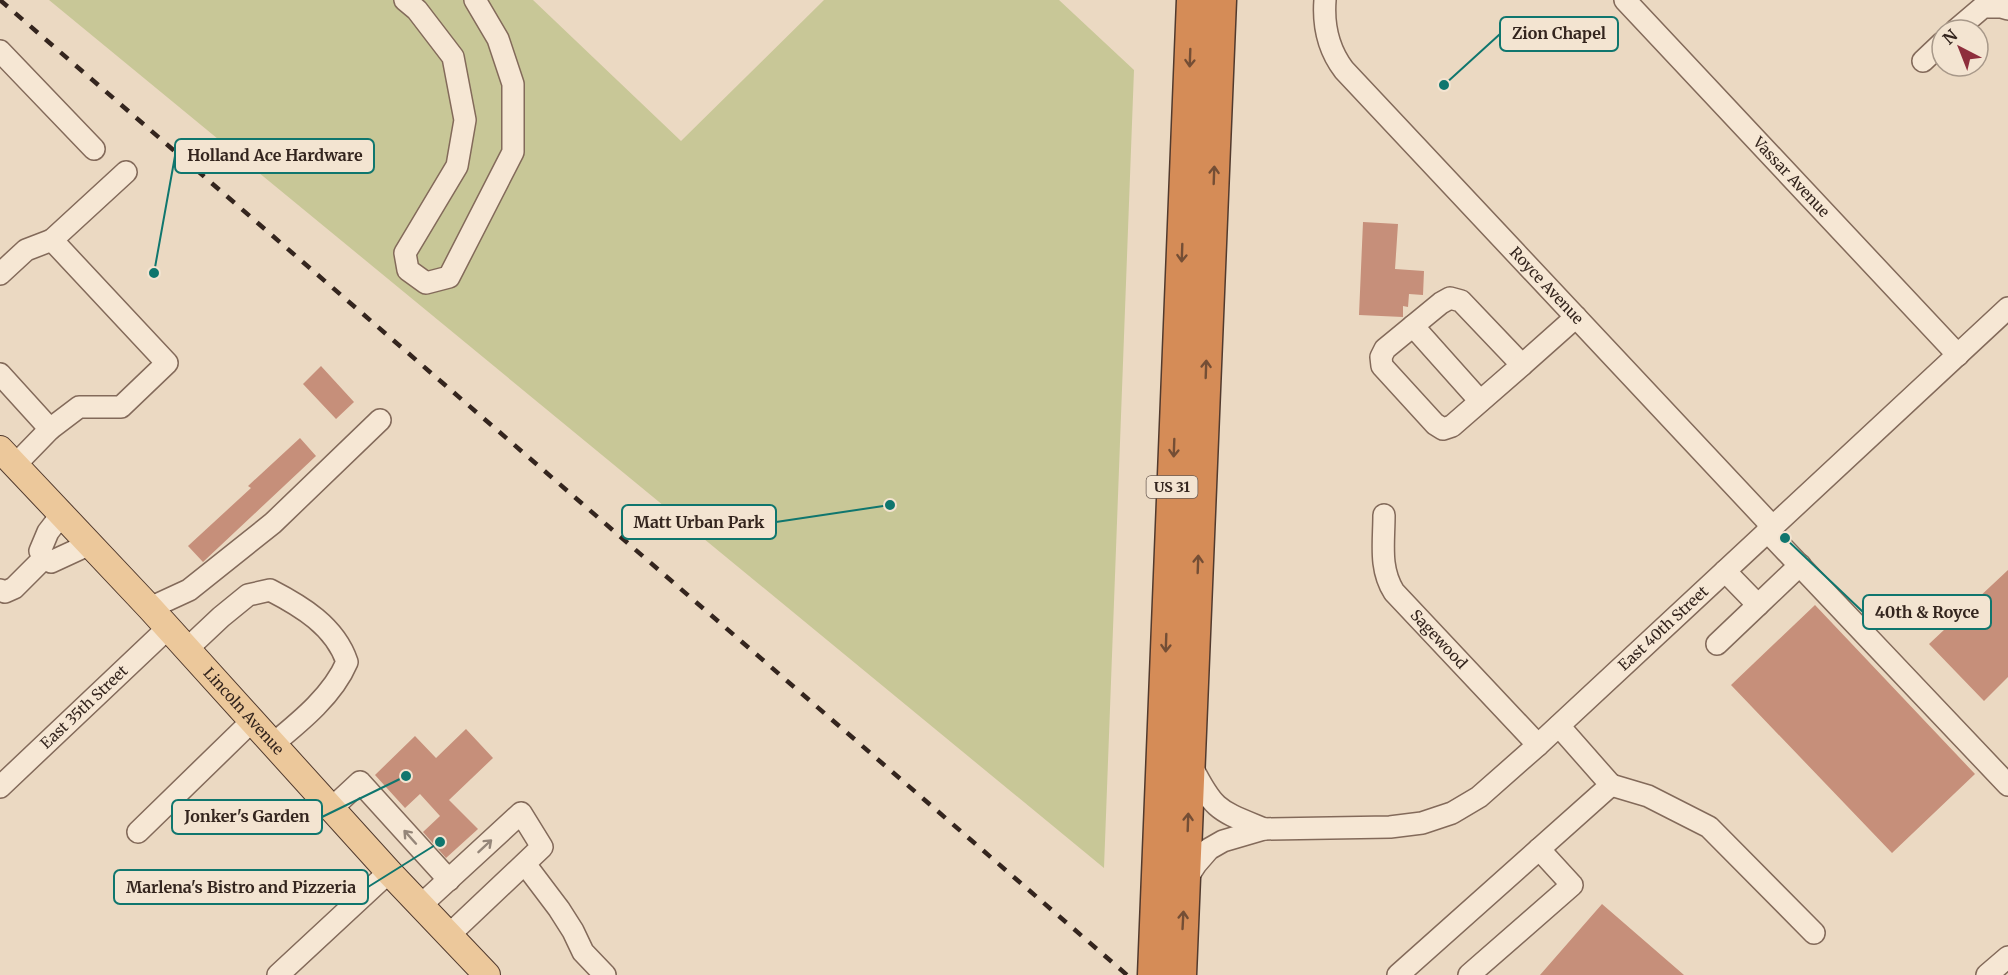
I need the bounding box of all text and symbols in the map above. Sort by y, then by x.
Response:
callout: Zion Chapel [1500,17,1618,51]
north arrow [1930,18,1990,78]
text: Zion Chapel [1512,23,1606,43]
text: N [1939,25,1962,49]
one-way arrow [1184,48,1195,68]
street label: Vassar Avenue [1749,132,1834,221]
callout: Holland Ace Hardware [175,139,374,173]
text: Holland Ace Hardware [187,145,363,165]
one-way arrow [1208,165,1219,185]
one-way arrow [1176,243,1187,263]
street label: Royce Avenue [1506,243,1588,328]
one-way arrow [1200,360,1211,380]
one-way arrow [1168,438,1179,458]
road number: US 31 [1146,476,1198,498]
callout: Matt Urban Park [622,505,776,539]
text: Matt Urban Park [634,512,765,532]
one-way arrow [1192,555,1203,575]
street label: East 40th Street [1614,582,1712,675]
callout: 40th & Royce [1863,595,1991,629]
text: 40th & Royce [1875,602,1980,622]
street label: Sagewood [1407,606,1471,673]
one-way arrow [1160,632,1171,652]
street label: East 35th Street [36,661,132,753]
street label: Lincoln Avenue [200,664,288,759]
callout: Jonker's Garden [172,800,322,834]
text: Jonker's Garden [183,806,310,826]
one-way arrow [1182,813,1193,833]
one-way arrow [403,829,417,844]
one-way arrow [477,840,492,854]
callout: Marlena's Bistro and Pizzeria [114,870,368,904]
text: Marlena's Bistro and Pizzeria [126,877,356,897]
one-way arrow [1178,910,1189,930]

